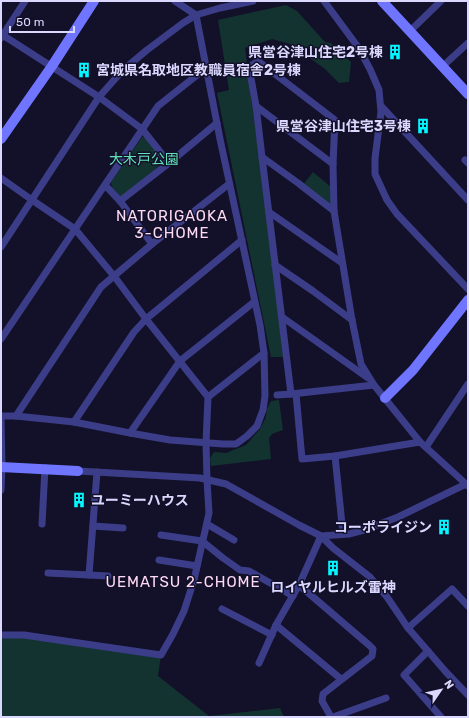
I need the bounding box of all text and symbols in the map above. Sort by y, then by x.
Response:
scale bar [10,8,74,34]
text: 50 m [16,15,44,29]
building icon: 県営谷津山住宅2号棟 [386,43,404,61]
place label: 県営谷津山住宅2号棟 [248,44,383,61]
building icon: 宮城県名取地区教職員宿舎2号棟 [75,61,93,79]
place label: 宮城県名取地区教職員宿舎2号棟 [96,62,301,79]
building icon: 県営谷津山住宅3号棟 [414,117,432,135]
place label: 県営谷津山住宅3号棟 [276,118,411,135]
park label: 大木戸公園 [109,151,179,168]
district label: NATORIGAOKA 3-CHOME [116,207,228,242]
building icon: ユーミーハウス [70,491,88,509]
place label: ユーミーハウス [91,492,189,509]
building icon: コーポライジン [435,518,453,536]
place label: コーポライジン [334,519,432,536]
building icon: ロイヤルヒルズ雷神 [324,559,342,577]
district label: UEMATSU 2-CHOME [105,573,261,591]
place label: ロイヤルヒルズ雷神 [270,579,396,596]
north arrow [421,670,461,710]
text: N [441,678,457,692]

